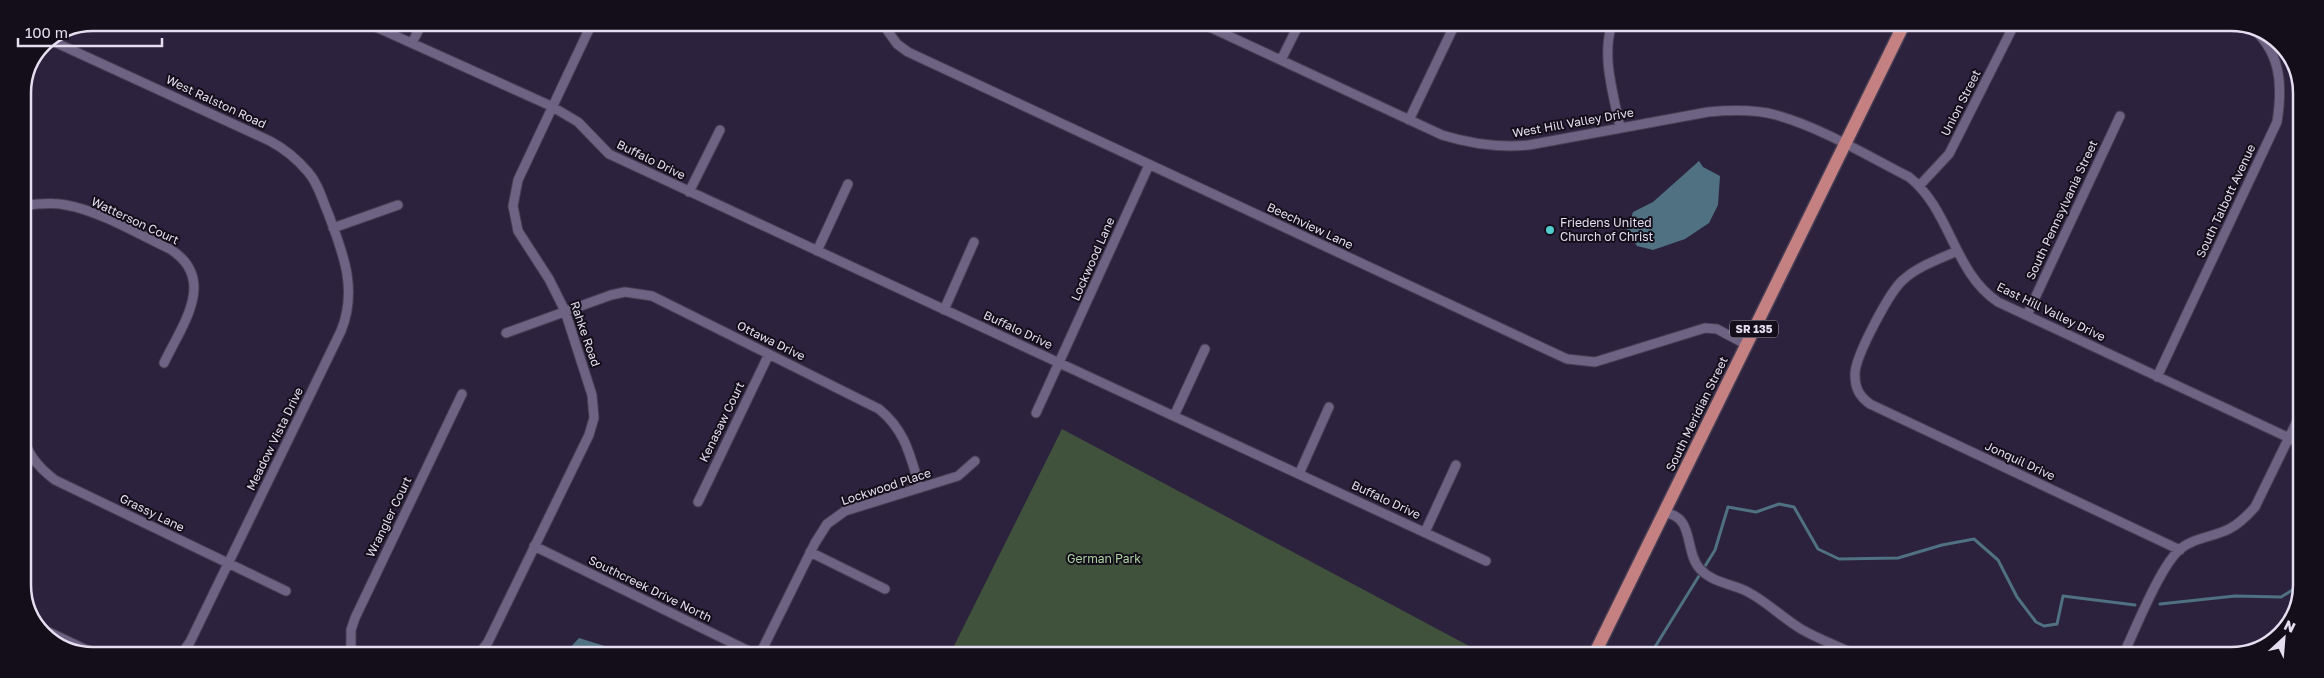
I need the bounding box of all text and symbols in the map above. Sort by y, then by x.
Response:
scale bar [18,15,161,47]
text: 100 m [25,23,68,41]
street label: Union Street [1937,67,1984,138]
street label: West Ralston Road [164,72,269,131]
street label: West Hill Valley Drive [1511,104,1635,141]
street label: Buffalo Drive [615,137,688,183]
street label: South Pennsylvania Street [2023,137,2101,282]
street label: South Talbott Avenue [2193,142,2259,260]
street label: Watterson Court [89,194,182,248]
street label: Beechview Lane [1265,199,1356,252]
street label: Lockwood Lane [1067,215,1118,303]
place label: Friedens United Church of Christ [1560,215,1654,244]
marker: Friedens United Church of Christ [1544,224,1556,236]
street label: East Hill Valley Drive [1994,279,2108,344]
street label: Rahke Road [567,299,604,368]
street label: Buffalo Drive [981,307,1055,352]
street label: Ottawa Drive [735,318,808,364]
road number: SR 135 [1730,320,1778,338]
street label: South Meridian Street [1662,354,1731,474]
street label: Kenasaw Court [696,379,747,464]
street label: Meadow Vista Drive [243,385,306,493]
street label: Jonquil Drive [1983,438,2058,483]
street label: Lockwood Place [839,465,933,508]
street label: Wrangler Court [363,474,415,560]
street label: Buffalo Drive [1349,477,1423,522]
street label: Grassy Lane [117,490,187,535]
park label: German Park [1067,551,1141,566]
street label: Southcreek Drive North [586,552,714,625]
north arrow [2259,613,2309,663]
text: N [2281,616,2298,636]

